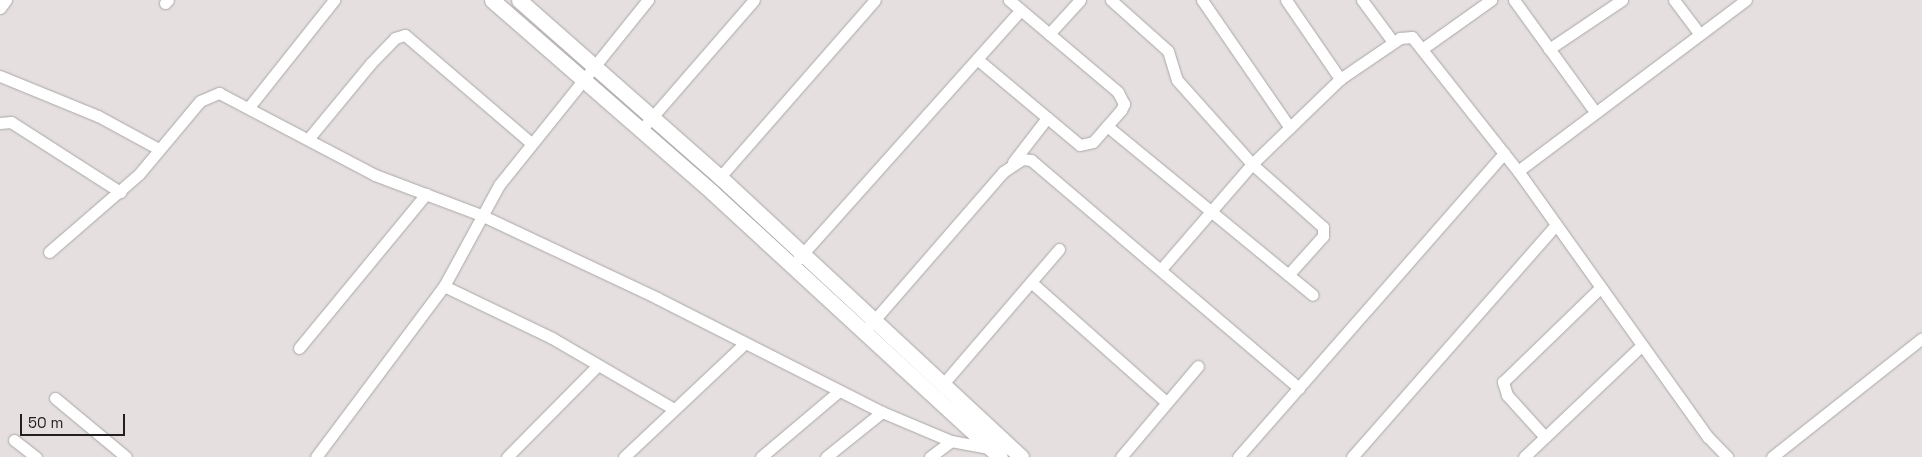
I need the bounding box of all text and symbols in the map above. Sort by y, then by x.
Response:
scale bar [22,404,128,436]
text: 50 m [28,413,63,432]

